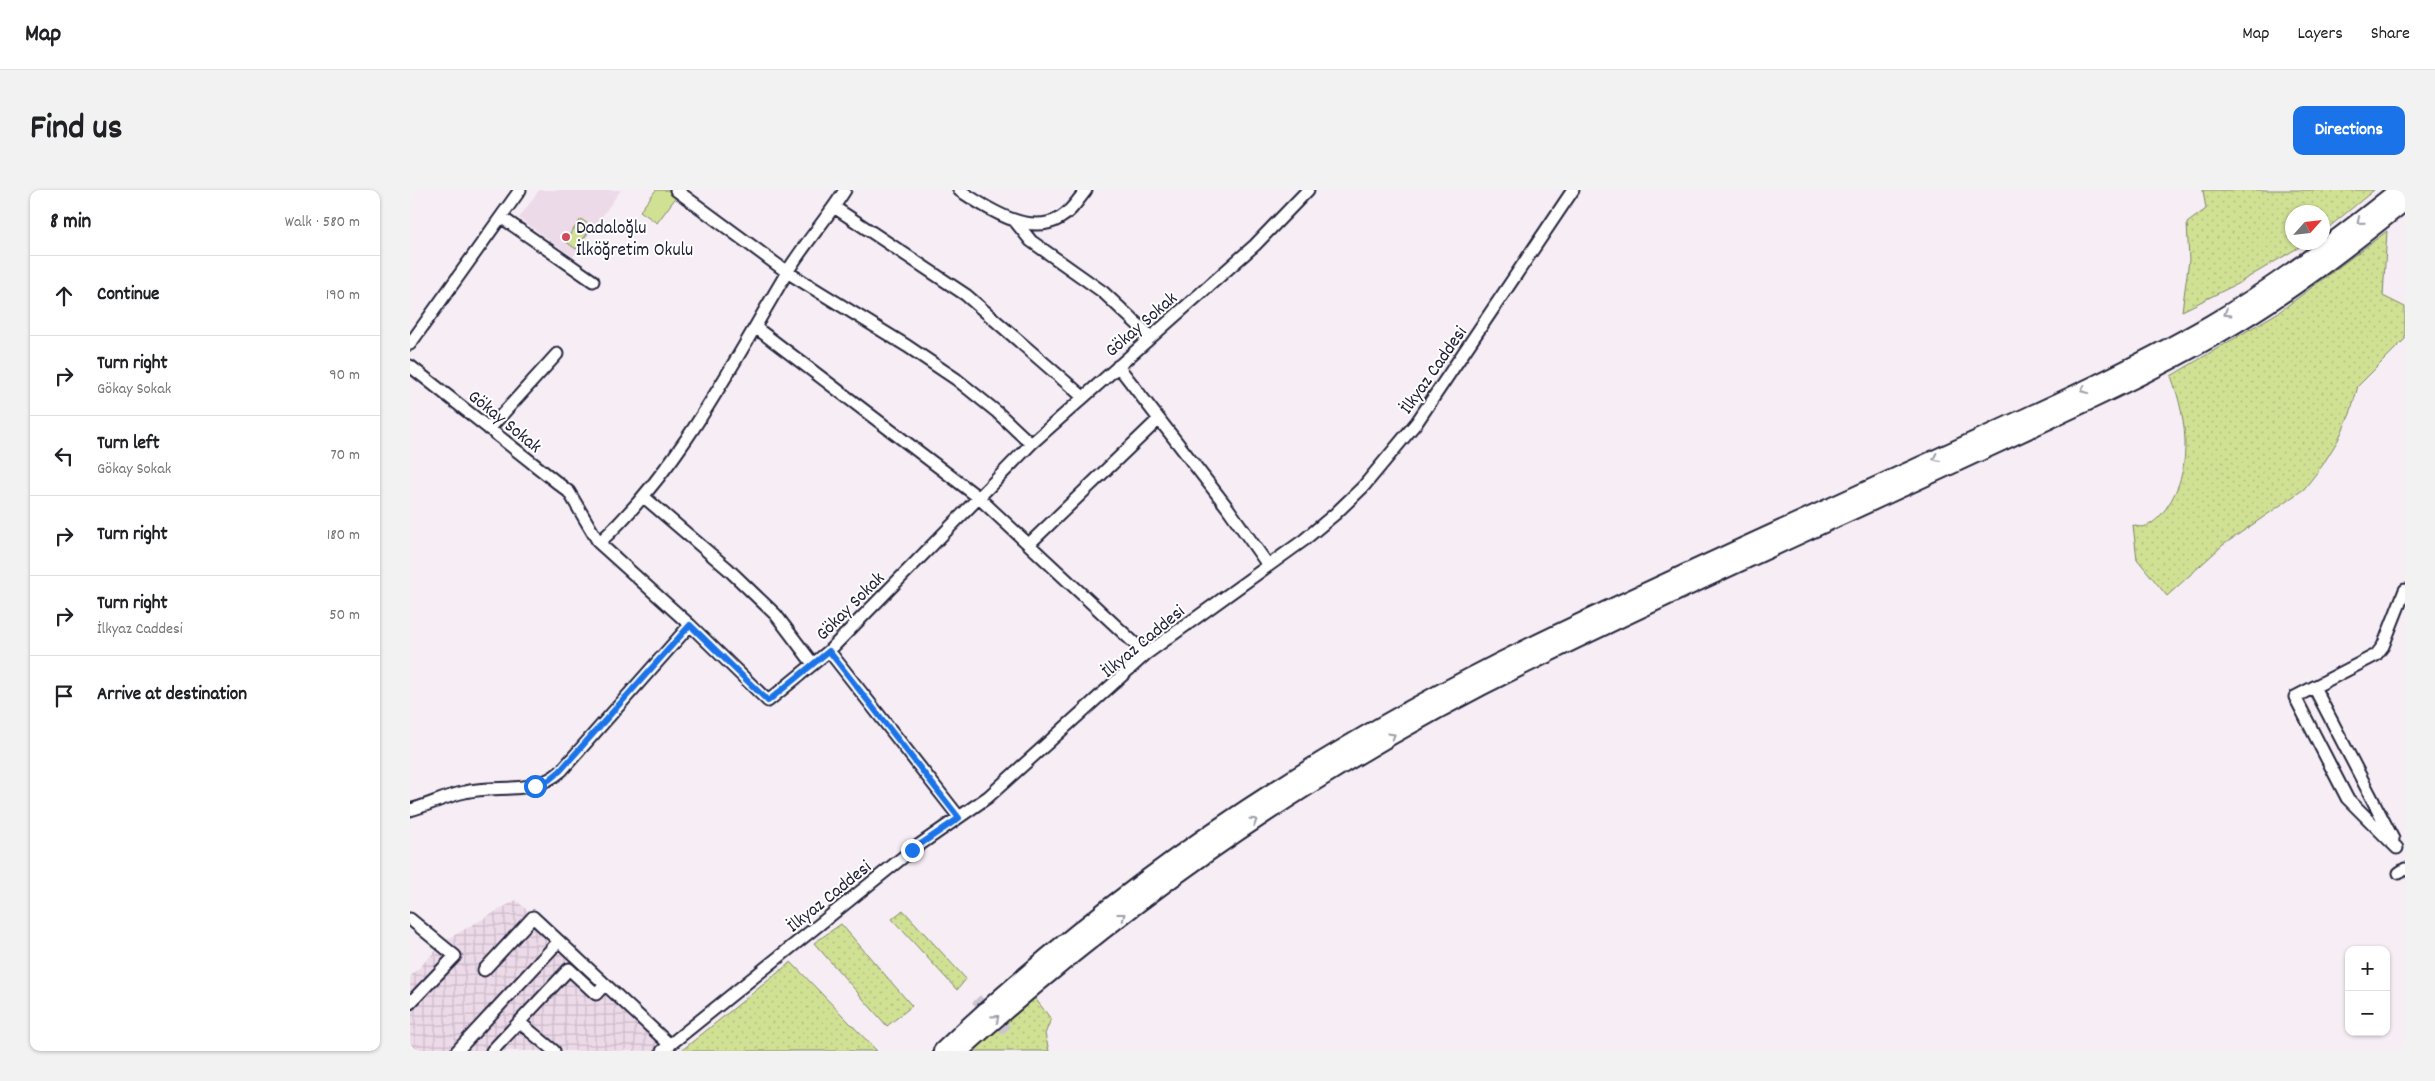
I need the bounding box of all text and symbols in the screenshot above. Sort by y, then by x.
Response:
text: Map [25,18,61,52]
text: Map [2242,22,2269,47]
text: Layers [2297,22,2343,47]
text: Share [2371,22,2410,47]
text: Find us [30,105,122,155]
button: Directions [2293,106,2405,155]
north arrow [2285,205,2330,250]
text: 8 min [50,208,91,238]
text: Walk · 580 m [285,211,360,234]
one-way arrow [2357,215,2366,223]
place label: Dadaloğlu İlköğretim Okulu [576,216,693,265]
marker: Dadaloğlu İlköğretim Okulu [560,231,572,243]
icon: ahead [50,282,78,310]
text: Continue [97,282,159,309]
text: 190 m [326,284,360,307]
street label: Gökay Sokak [1100,286,1185,365]
one-way arrow [2223,307,2232,317]
street label: İlkyaz Caddesi [1395,321,1475,420]
text: Turn right [97,351,168,378]
icon: right [50,362,78,390]
text: 90 m [329,364,360,387]
text: Gökay Sokak [97,378,171,401]
one-way arrow [2080,383,2089,393]
street label: Gökay Sokak [461,384,547,461]
text: Turn left [97,431,160,458]
icon: left [50,442,78,470]
text: 70 m [330,444,360,467]
one-way arrow [1932,452,1941,462]
text: Gökay Sokak [97,458,171,481]
icon: right [50,522,78,550]
text: Turn right [97,522,168,549]
text: 180 m [327,524,360,547]
street label: Gökay Sokak [811,567,892,648]
text: Turn right [97,591,168,618]
street label: İlkyaz Caddesi [1097,599,1192,686]
icon: right [50,602,78,630]
text: 50 m [329,604,360,627]
text: İlkyaz Caddesi [97,618,183,641]
icon: arrive [50,682,78,710]
text: Arrive at destination [97,682,247,709]
one-way arrow [1387,732,1396,742]
route start [524,775,547,798]
one-way arrow [1248,818,1258,827]
route end [901,839,924,862]
street label: İlkyaz Caddesi [782,855,879,940]
one-way arrow [1117,913,1126,922]
map controls [2345,946,2390,1036]
button: + [2345,946,2390,991]
button: − [2345,991,2390,1036]
one-way arrow [991,1015,1000,1024]

